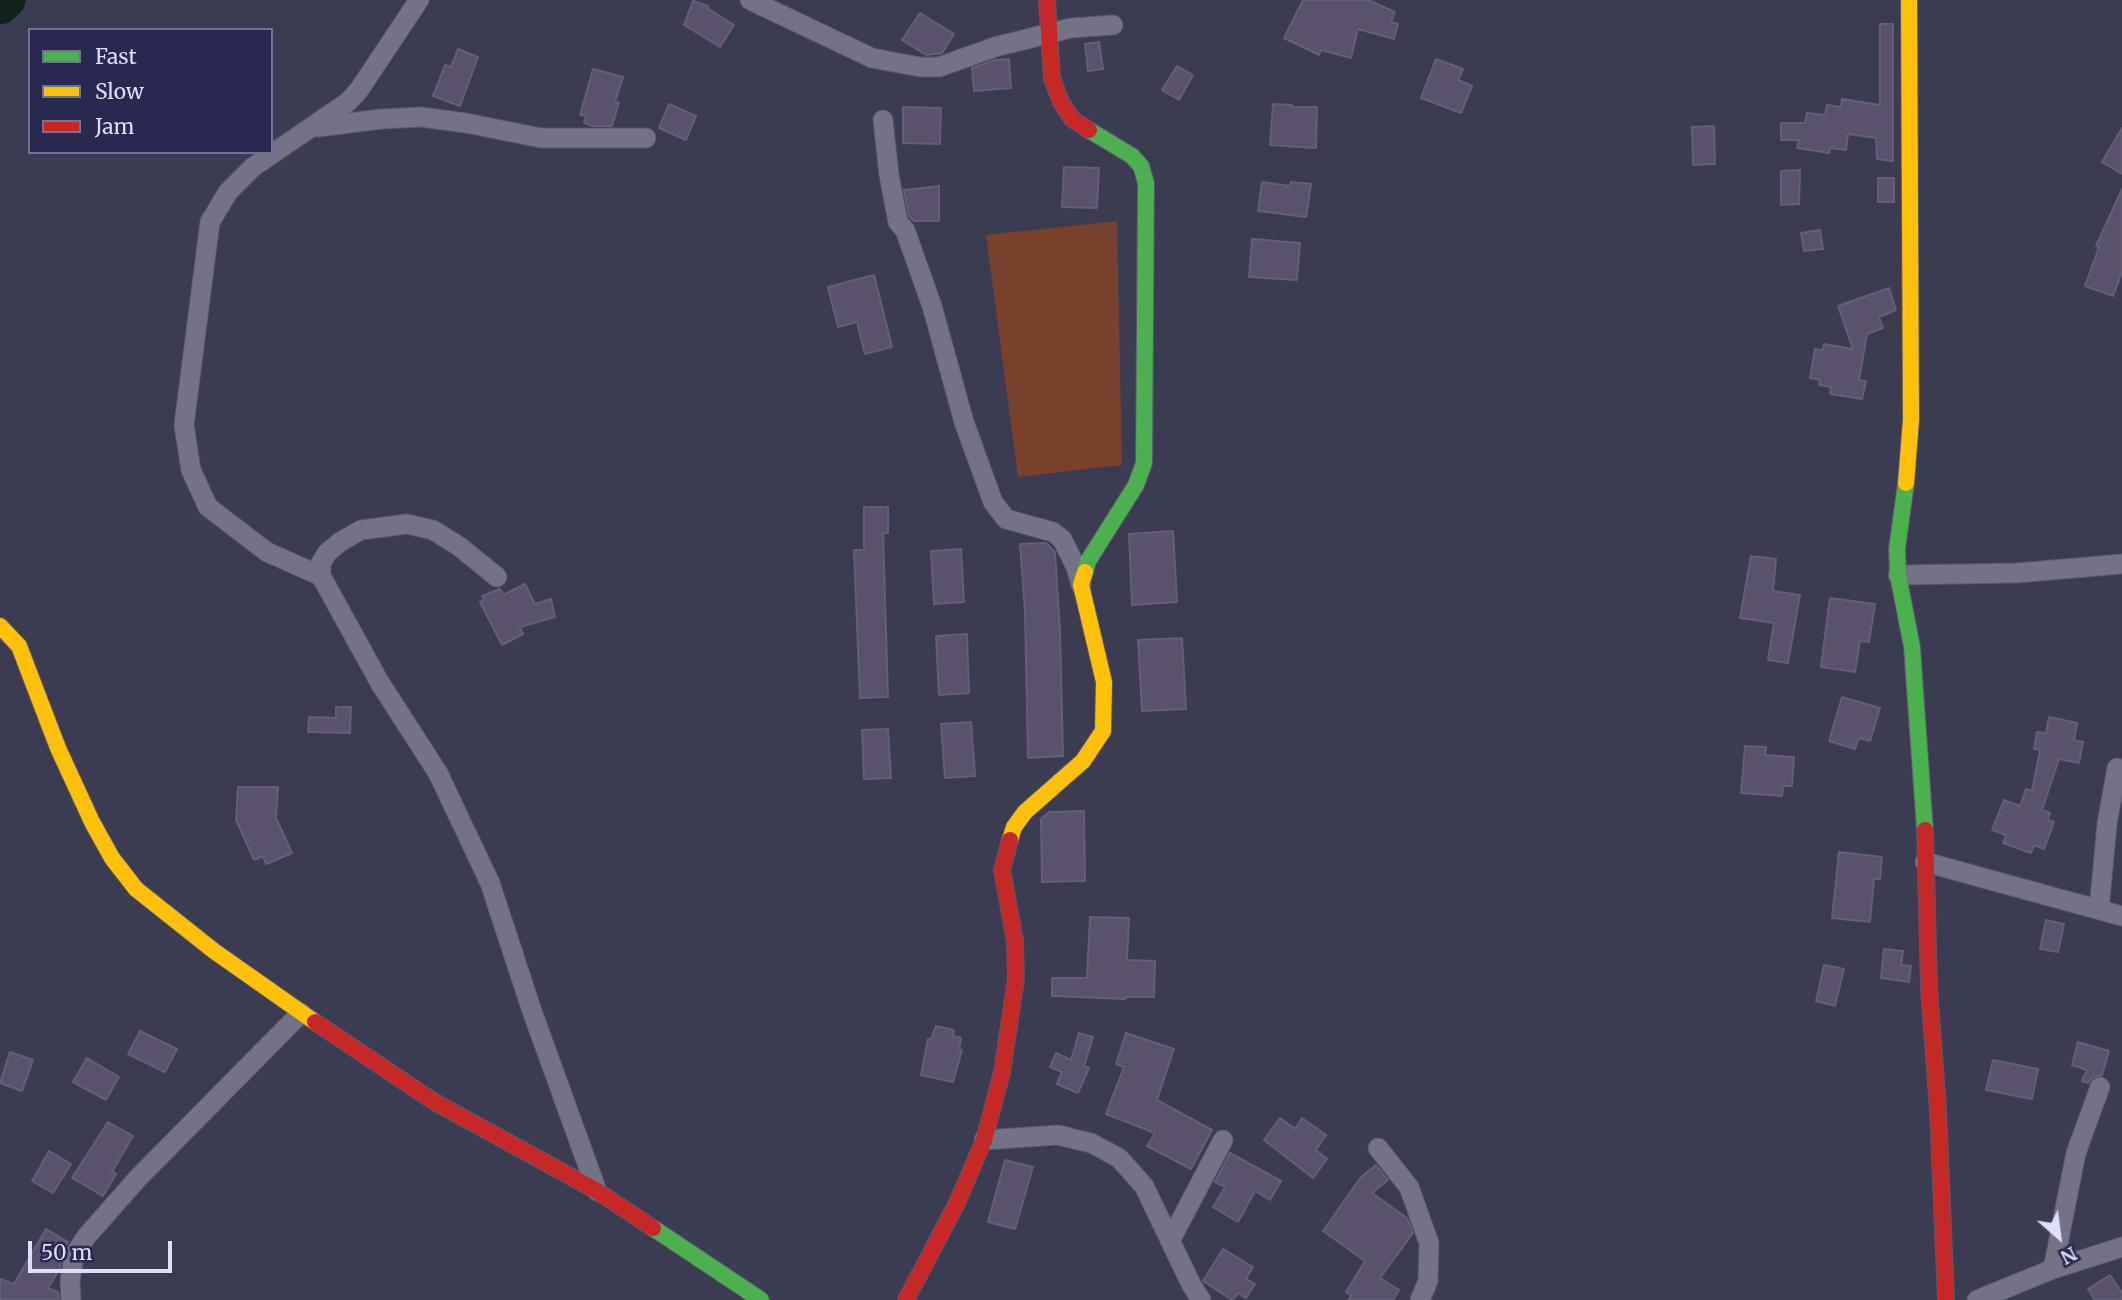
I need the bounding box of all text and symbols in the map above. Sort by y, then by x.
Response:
legend [28,28,273,154]
text: Fast [95,43,137,70]
text: Slow [95,78,144,105]
text: Jam [95,113,134,140]
north arrow [2024,1202,2094,1272]
scale bar [32,1226,175,1270]
text: 50 m [41,1239,92,1266]
text: N [2057,1241,2081,1270]

